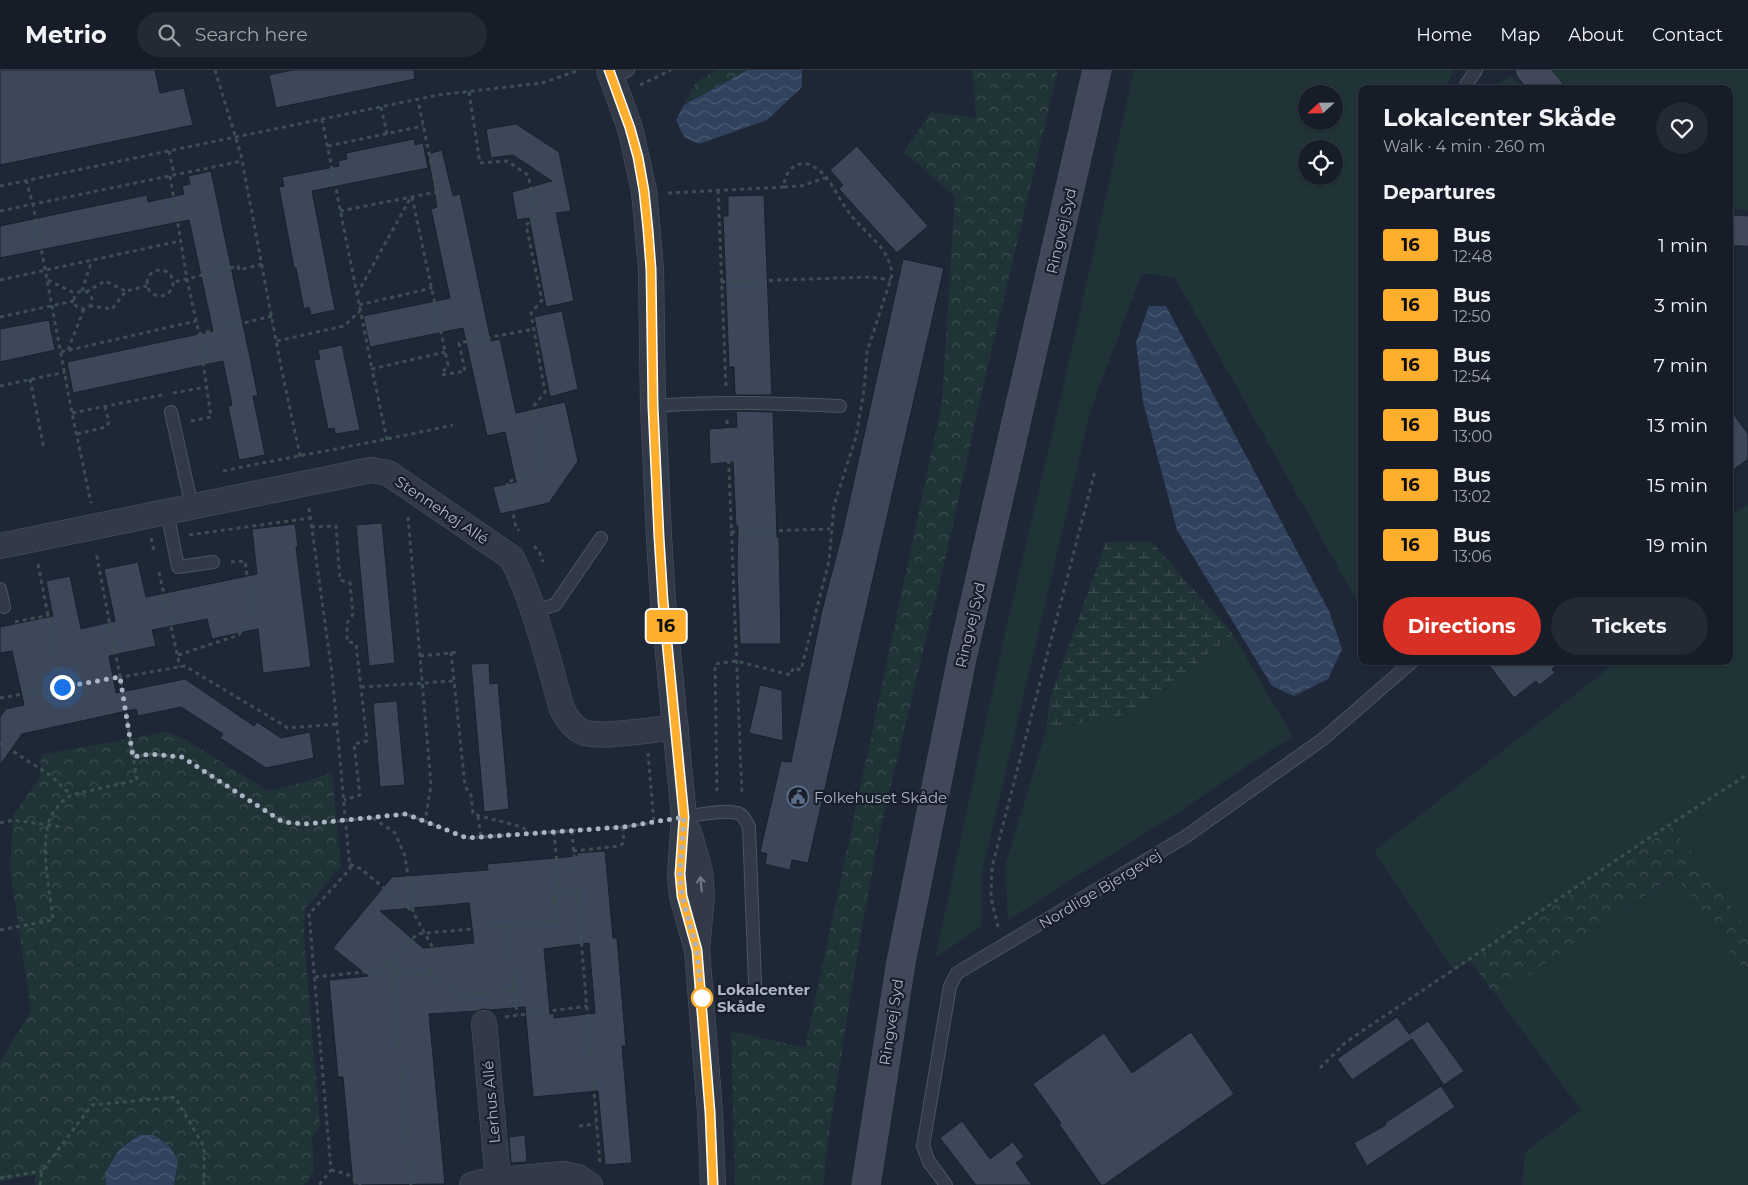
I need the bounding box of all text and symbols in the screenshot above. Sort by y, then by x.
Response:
search box [137,12,487,57]
text: Metrio [25,20,107,49]
icon: search [155,21,183,49]
text: Search here [195,23,308,46]
text: Home [1416,24,1472,46]
text: Map [1500,24,1540,46]
text: About [1568,24,1624,46]
text: Contact [1652,24,1723,46]
north arrow [1298,85,1342,130]
map controls [1298,85,1343,185]
button: heart [1656,102,1708,154]
text: Lokalcenter Skåde [1383,103,1616,132]
text: Walk · 4 min · 260 m [1383,137,1545,156]
button: locate [1298,140,1343,185]
text: Departures [1383,181,1495,204]
street label: Ringvej Syd [1042,186,1080,276]
text: Bus [1453,224,1491,247]
text: 16 [1401,234,1420,256]
text: 1 min [1658,234,1708,257]
text: 12:48 [1453,247,1492,266]
text: Bus [1453,284,1491,307]
text: 16 [1401,294,1420,316]
text: 3 min [1654,294,1708,317]
text: 12:50 [1453,307,1491,326]
text: Bus [1453,344,1491,367]
text: 16 [1401,354,1420,376]
text: 7 min [1654,354,1708,377]
text: 12:54 [1453,367,1491,386]
text: Bus [1453,404,1491,427]
text: 16 [1401,414,1420,436]
text: 13 min [1647,414,1708,437]
text: 13:00 [1453,427,1492,446]
text: Bus [1453,464,1491,487]
street label: Stennehøj Allé [392,472,492,548]
text: 16 [1401,474,1420,496]
text: 15 min [1647,474,1708,497]
text: 13:02 [1453,487,1491,506]
text: Bus [1453,524,1491,547]
text: 16 [1401,534,1420,556]
text: 19 min [1646,534,1708,557]
text: 13:06 [1453,547,1492,566]
street label: Ringvej Syd [951,580,989,670]
button: Directions [1383,597,1541,655]
button: Tickets [1551,597,1708,655]
line badge: 16 [644,610,688,642]
text: 16 [657,615,675,637]
your location [50,675,75,700]
public building icon: Folkehuset Skåde [786,785,810,809]
place label: Folkehuset Skåde [814,788,947,807]
street label: Nordlige Bjergevej [1035,845,1165,933]
one-way arrow [696,877,706,893]
street label: Ringvej Syd [875,977,907,1067]
place label: Lokalcenter Skåde [717,980,811,1016]
marker: Lokalcenter Skåde [691,987,713,1009]
street label: Lerhus Allé [478,1060,504,1144]

